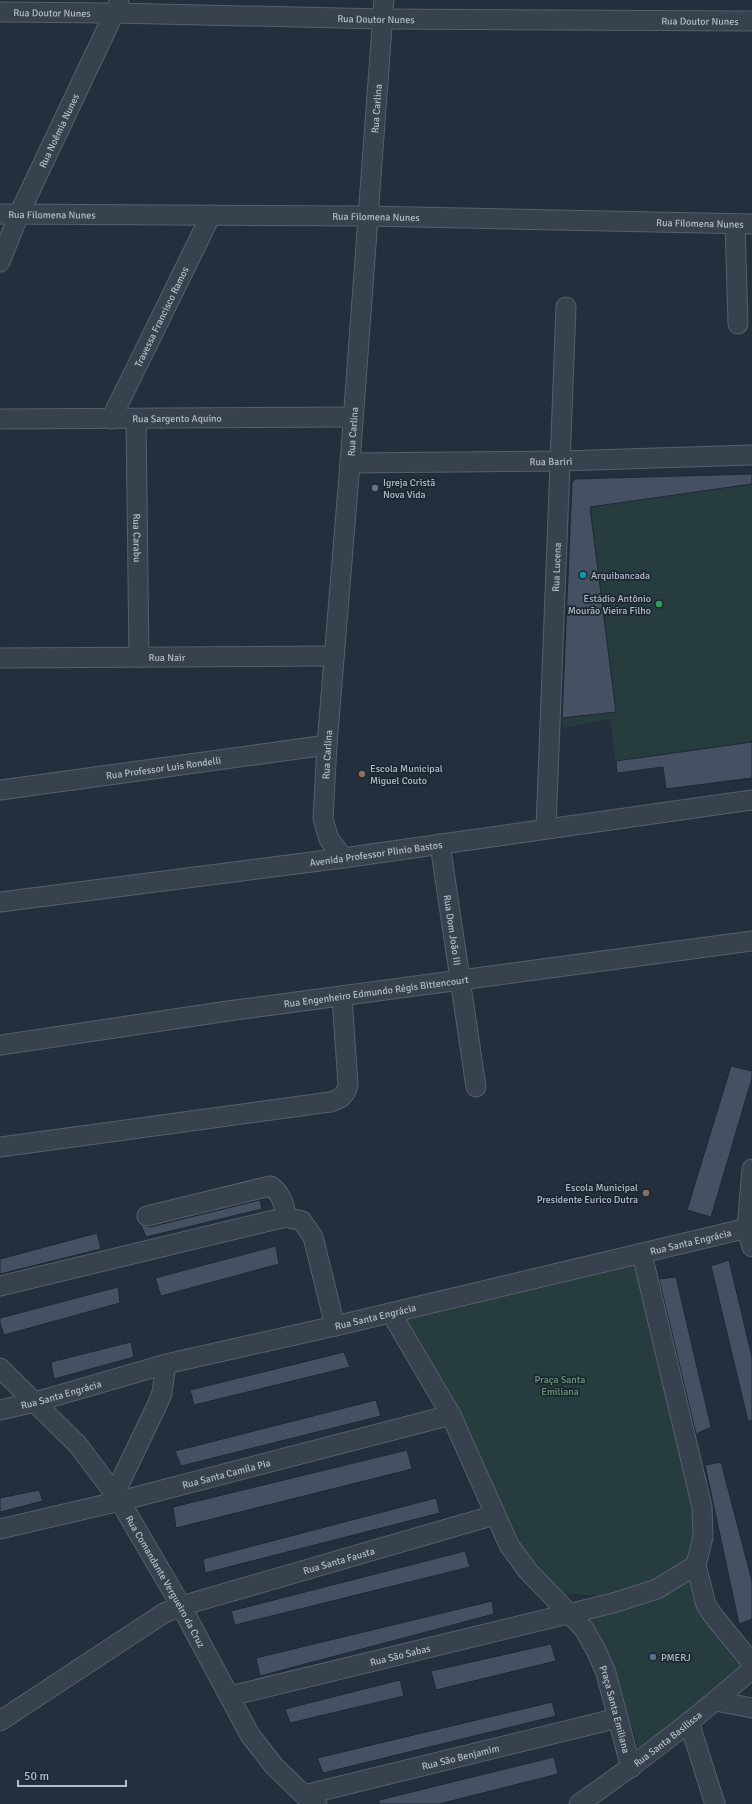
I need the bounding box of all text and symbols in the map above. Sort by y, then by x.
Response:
street label: Rua Doutor Nunes [13,7,91,20]
street label: Rua Doutor Nunes [337,13,415,26]
street label: Rua Doutor Nunes [661,16,739,28]
street label: Rua Carlina [369,83,385,134]
street label: Rua Noêmia Nunes [37,91,82,170]
street label: Rua Filomena Nunes [8,209,96,222]
street label: Rua Filomena Nunes [332,211,420,224]
street label: Rua Filomena Nunes [656,217,744,231]
street label: Travessa Francisco Ramos [132,264,192,369]
street label: Rua Carlina [346,407,361,457]
street label: Rua Sargento Aquino [132,413,222,425]
street label: Rua Bariri [530,456,573,468]
place label: Igreja Cristã Nova Vida [383,477,435,501]
marker: Igreja Cristã Nova Vida [370,483,380,493]
street label: Rua Carabu [130,513,143,563]
street label: Rua Lucena [550,542,564,592]
marker: Arquibancada [578,570,588,580]
place label: Arquibancada [591,570,650,582]
place label: Estádio Antônio Mourão Vieira Filho [568,593,651,617]
marker: Estádio Antônio Mourão Vieira Filho [654,599,664,609]
street label: Rua Nair [149,652,186,664]
street label: Rua Carlina [320,729,335,780]
street label: Rua Professor Luis Rondelli [105,755,222,782]
place label: Escola Municipal Miguel Couto [370,763,443,787]
marker: Escola Municipal Miguel Couto [357,769,367,779]
street label: Avenida Professor Plinio Bastos [309,839,444,869]
street label: Rua Dom João III [441,894,463,966]
street label: Rua Engenheiro Edmundo Régis Bittencourt [283,974,470,1010]
place label: Escola Municipal Presidente Eurico Dutra [537,1182,638,1206]
marker: Escola Municipal Presidente Eurico Dutra [641,1188,651,1198]
street label: Rua Santa Engrácia [649,1227,733,1258]
street label: Rua Santa Engrácia [334,1302,417,1333]
park label: Praça Santa Emiliana [535,1374,585,1398]
street label: Rua Santa Engrácia [20,1378,103,1412]
street label: Rua Santa Camila Pia [181,1457,272,1492]
street label: Rua Comandante Vergueiro da Cruz [123,1513,207,1650]
street label: Rua Santa Fausta [302,1545,376,1577]
street label: Rua São Sabas [369,1642,432,1669]
marker: PMERJ [648,1652,658,1662]
place label: PMERJ [661,1652,691,1664]
street label: Praça Santa Emiliana [596,1664,632,1755]
street label: Rua Santa Basilissa [632,1709,705,1770]
street label: Rua São Benjamim [420,1742,501,1773]
scale bar [18,1762,126,1788]
text: 50 m [24,1769,49,1784]

